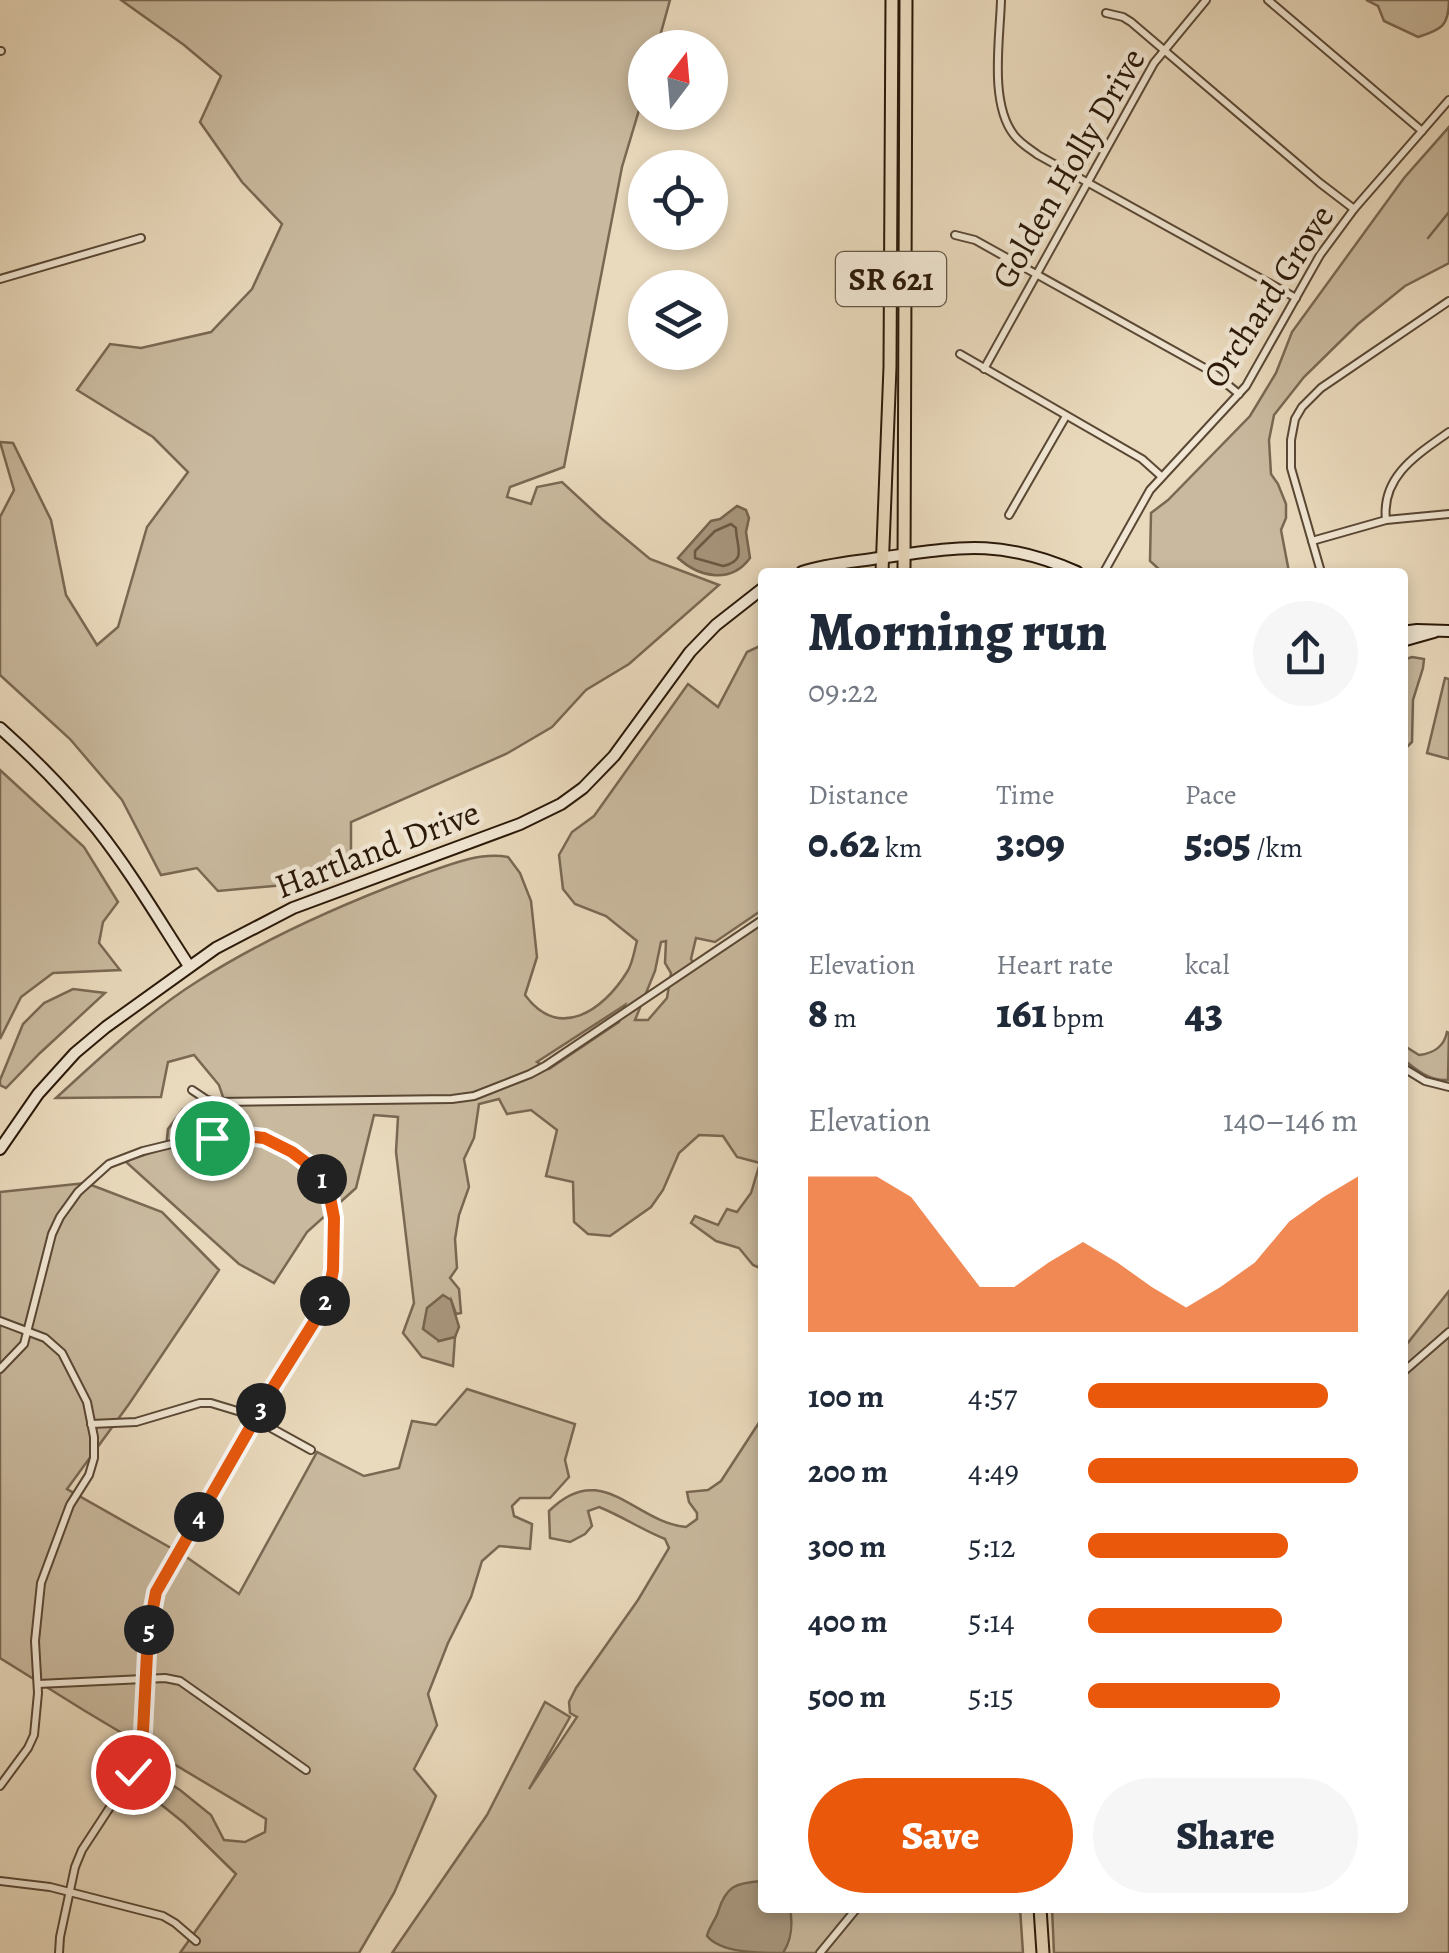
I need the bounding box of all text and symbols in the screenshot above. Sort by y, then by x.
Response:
north arrow [628,30,728,130]
map controls [628,30,728,370]
street label: Golden Holly Drive [980,39,1156,297]
button: locate [628,150,728,250]
street label: Orchard Grove [1191,195,1345,397]
road number: SR 621 [836,252,946,306]
button: layers [628,270,728,370]
text: Morning run [808,594,1107,669]
button: share [1253,601,1358,706]
text: 09:22 [808,669,878,713]
text: Distance [808,776,908,814]
text: Time [996,776,1055,814]
text: Pace [1185,776,1237,814]
street label: Hartland Drive [268,788,486,910]
text: 0.62 [808,814,880,871]
text: 3:09 [996,814,1065,871]
text: 5:05 [1185,814,1251,871]
text: km [880,829,922,867]
text: /km [1251,829,1303,867]
text: Elevation [808,946,915,984]
text: Heart rate [996,946,1113,984]
text: kcal [1185,946,1230,984]
text: 8 [808,984,828,1041]
text: 161 [996,984,1047,1041]
text: 43 [1185,984,1223,1041]
text: m [828,999,857,1037]
text: bpm [1047,999,1105,1037]
pin [170,1096,255,1181]
text: Elevation [808,1098,931,1142]
text: 140–146 m [1223,1098,1358,1142]
icon: arrive [185,1111,240,1166]
pin: 1 [297,1154,347,1204]
text: 1 [317,1160,327,1198]
pin: 2 [300,1276,350,1326]
text: 2 [318,1282,332,1320]
text: 100 m [808,1374,884,1418]
text: 4:57 [968,1374,1017,1418]
pin: 3 [236,1383,286,1433]
text: 3 [255,1389,267,1427]
text: 200 m [808,1449,888,1493]
text: 4:49 [968,1449,1019,1493]
pin: 4 [174,1492,224,1542]
text: 4 [192,1498,206,1536]
text: 300 m [808,1524,886,1568]
text: 5:12 [968,1524,1016,1568]
text: 400 m [808,1599,888,1643]
text: 5:14 [968,1599,1015,1643]
pin: 5 [124,1605,174,1655]
text: 5 [143,1611,155,1649]
text: 500 m [808,1674,886,1718]
text: 5:15 [968,1674,1014,1718]
pin [91,1730,176,1815]
icon: check [106,1745,161,1800]
button: Save [808,1778,1073,1893]
button: Share [1093,1778,1358,1893]

